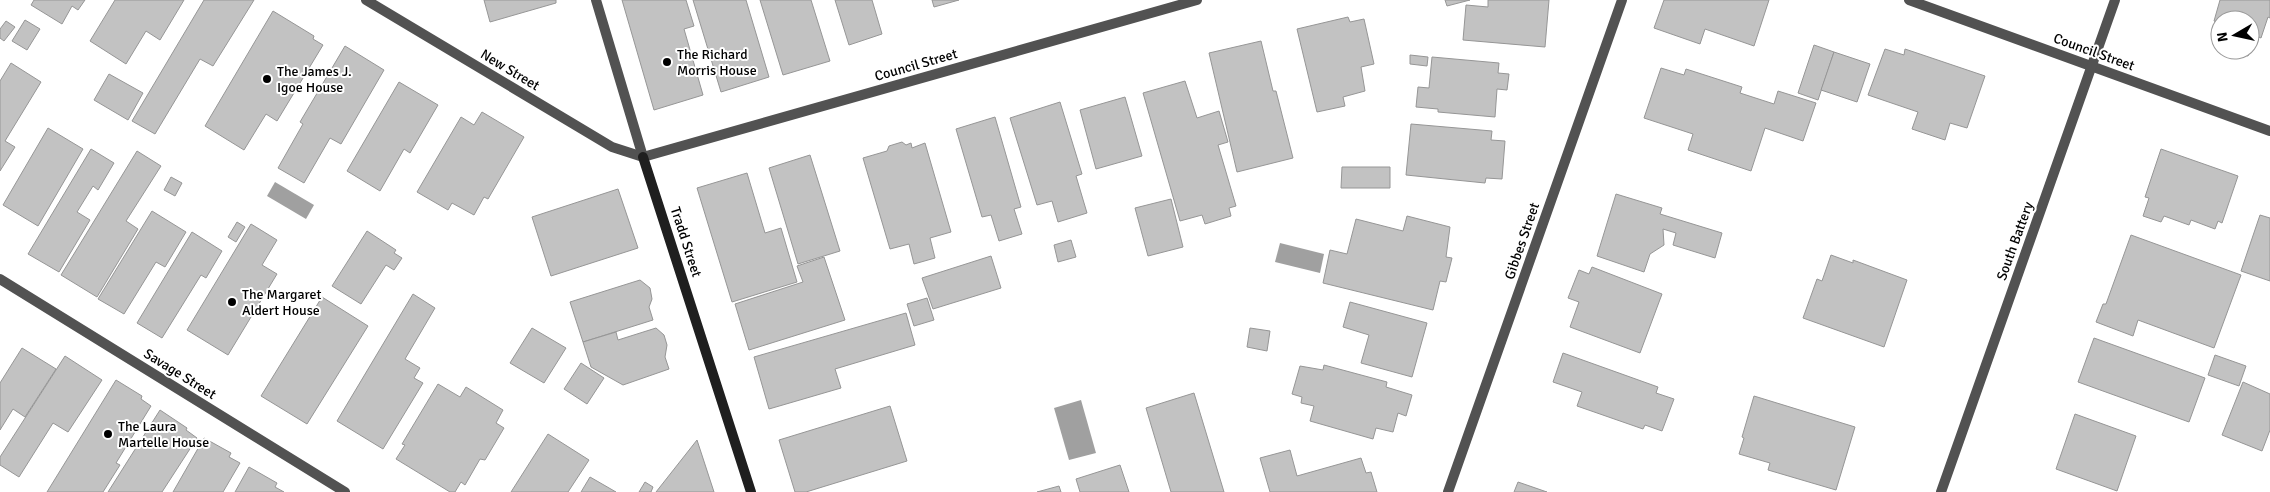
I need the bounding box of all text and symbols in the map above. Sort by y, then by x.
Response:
north arrow [2210,10,2260,60]
street label: Council Street [2051,29,2137,75]
text: N [2213,31,2232,43]
street label: Council Street [873,45,959,85]
street label: New Street [477,46,543,94]
place label: The Richard Morris House [677,46,757,79]
marker: The Richard Morris House [661,56,673,68]
place label: The James J. Igoe House [277,63,352,96]
marker: The James J. Igoe House [261,73,273,85]
street label: South Battery [1993,199,2037,283]
street label: Gibbes Street [1501,200,1543,282]
street label: Tradd Street [667,205,705,279]
place label: The Margaret Aldert House [242,286,321,319]
marker: The Margaret Aldert House [226,296,238,308]
street label: Savage Street [141,345,219,403]
place label: The Laura Martelle House [118,418,209,451]
marker: The Laura Martelle House [102,428,114,440]

